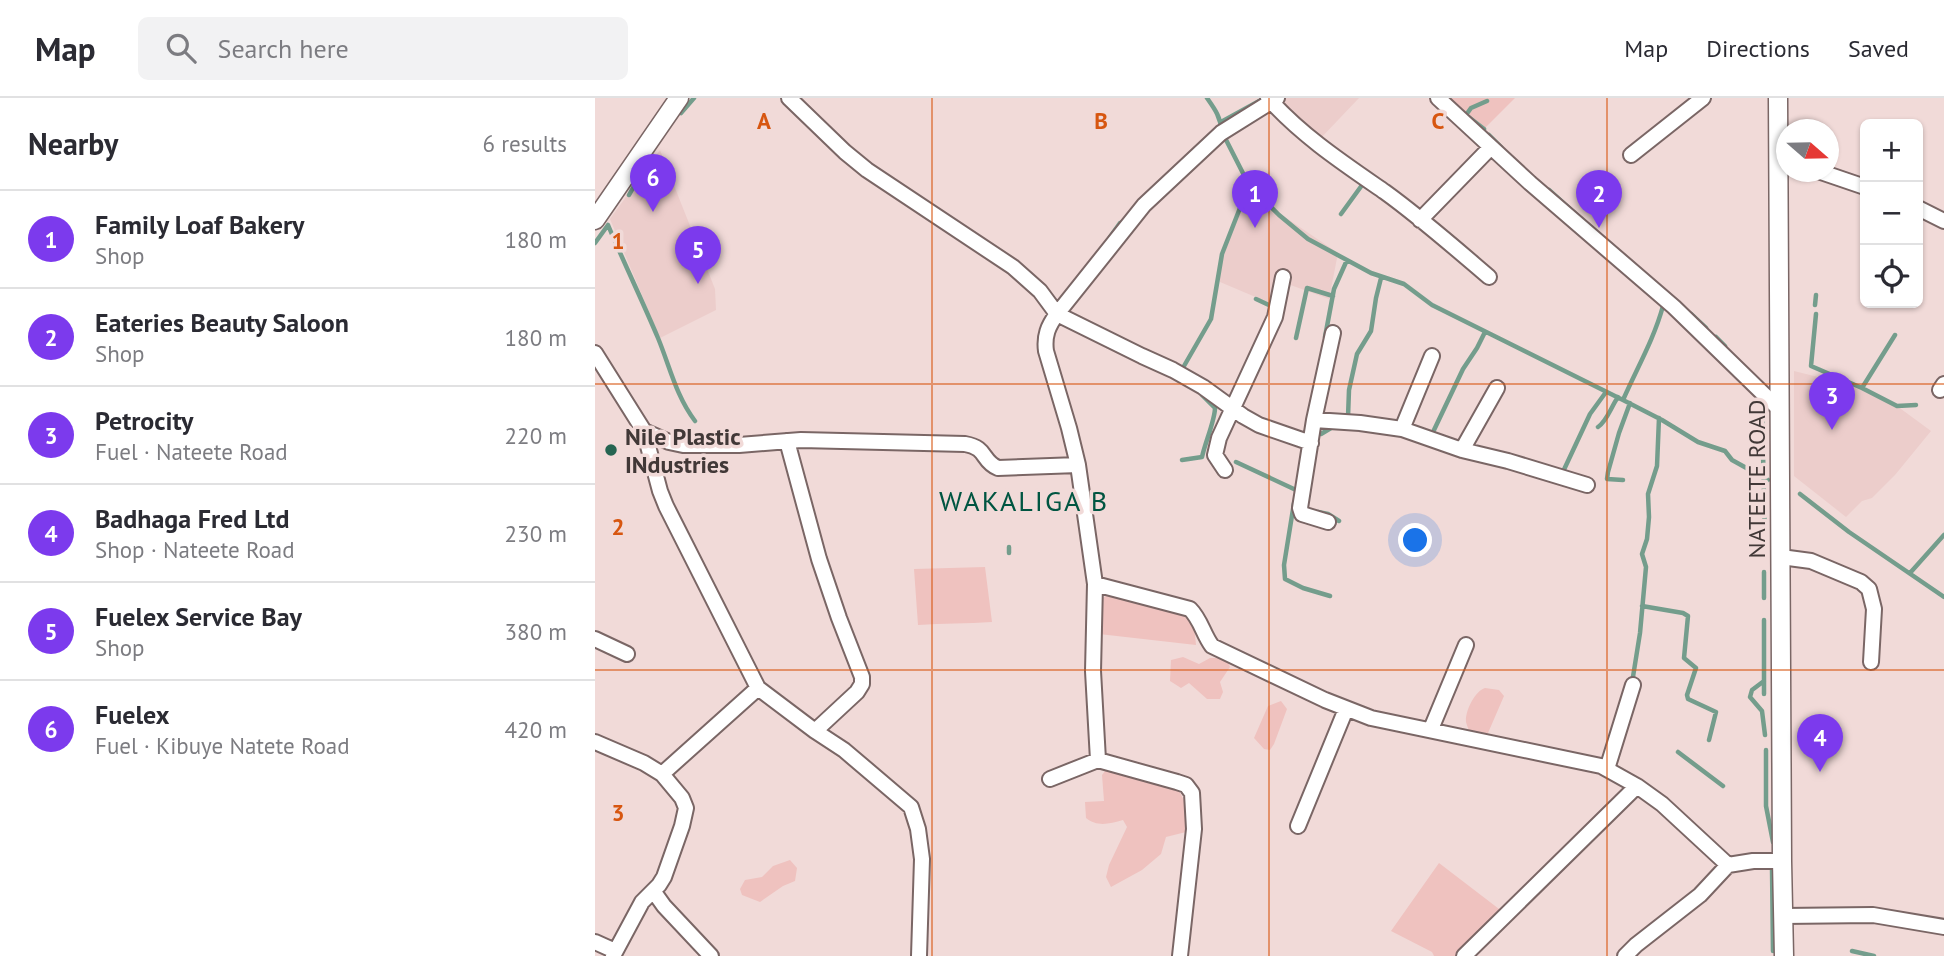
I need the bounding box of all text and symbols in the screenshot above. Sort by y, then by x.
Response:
search box [138,17,628,80]
text: Map [35,27,96,70]
icon: search [162,29,200,67]
text: Search here [218,32,349,65]
text: Map [1624,33,1668,64]
text: Directions [1706,33,1810,64]
text: Saved [1848,33,1909,64]
text: A [757,106,771,135]
text: B [1094,106,1108,135]
text: C [1432,106,1445,135]
north arrow [1776,119,1839,182]
map controls [1860,119,1923,308]
button: + [1860,119,1923,182]
text: Nearby [28,124,118,163]
text: 6 results [483,129,567,158]
pin: 6 [630,154,676,212]
pin: 1 [1232,170,1278,228]
pin: 2 [1576,170,1622,228]
button: − [1860,182,1923,245]
text: Family Loaf Bakery [95,208,304,241]
text: 1 [44,225,58,254]
text: 180 m [505,225,567,254]
text: 1 [611,226,625,255]
pin: 5 [675,226,721,284]
text: Shop [95,241,145,270]
button: locate [1860,245,1923,308]
text: Eateries Beauty Saloon [95,306,349,339]
text: 2 [44,323,58,352]
text: 180 m [505,323,567,352]
text: Shop [95,339,145,368]
pin: 3 [1809,372,1855,430]
street label: NATEETE ROAD [1741,400,1772,559]
text: Petrocity [95,404,193,437]
text: 3 [44,421,58,450]
text: 220 m [505,421,567,450]
place label: Nile Plastic INdustries [625,421,741,480]
text: Fuel · Nateete Road [95,437,288,466]
marker: Nile Plastic INdustries [603,442,619,458]
district label: WAKALIGA B [939,482,1109,519]
text: Badhaga Fred Ltd [95,502,289,535]
text: 2 [611,512,625,541]
text: 4 [44,519,58,548]
text: 230 m [505,519,567,548]
your location [1398,523,1432,557]
text: Shop · Nateete Road [95,535,295,564]
text: Fuelex Service Bay [95,600,302,633]
text: 5 [44,617,58,646]
text: 380 m [505,617,567,646]
text: Shop [95,633,145,662]
text: Fuelex [95,698,169,731]
pin: 4 [1797,714,1843,772]
text: 6 [44,715,58,744]
text: 420 m [505,715,567,744]
text: Fuel · Kibuye Natete Road [95,731,350,760]
text: 3 [611,798,625,827]

